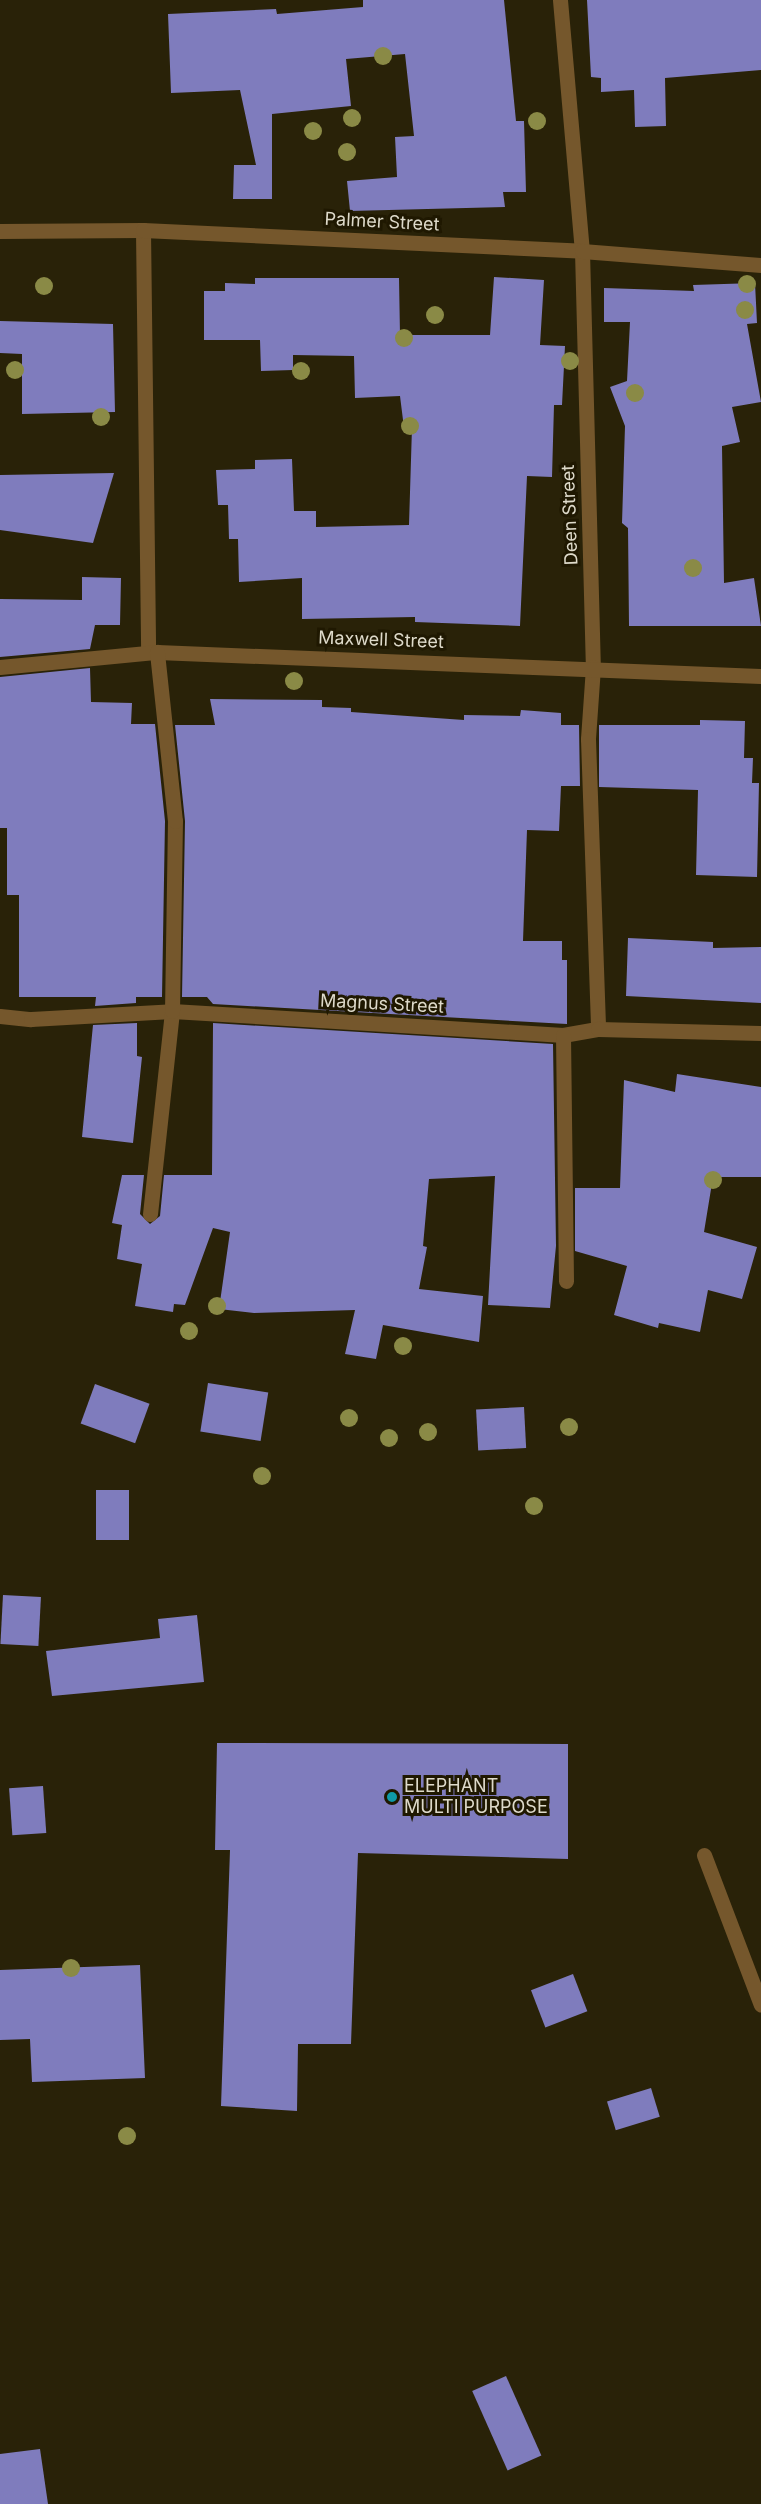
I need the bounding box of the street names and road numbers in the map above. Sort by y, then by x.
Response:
street label: Palmer Street [324,208,440,236]
street label: Deen Street [557,464,583,566]
street label: Maxwell Street [318,627,444,653]
street label: Magnus Street [319,990,445,1018]

